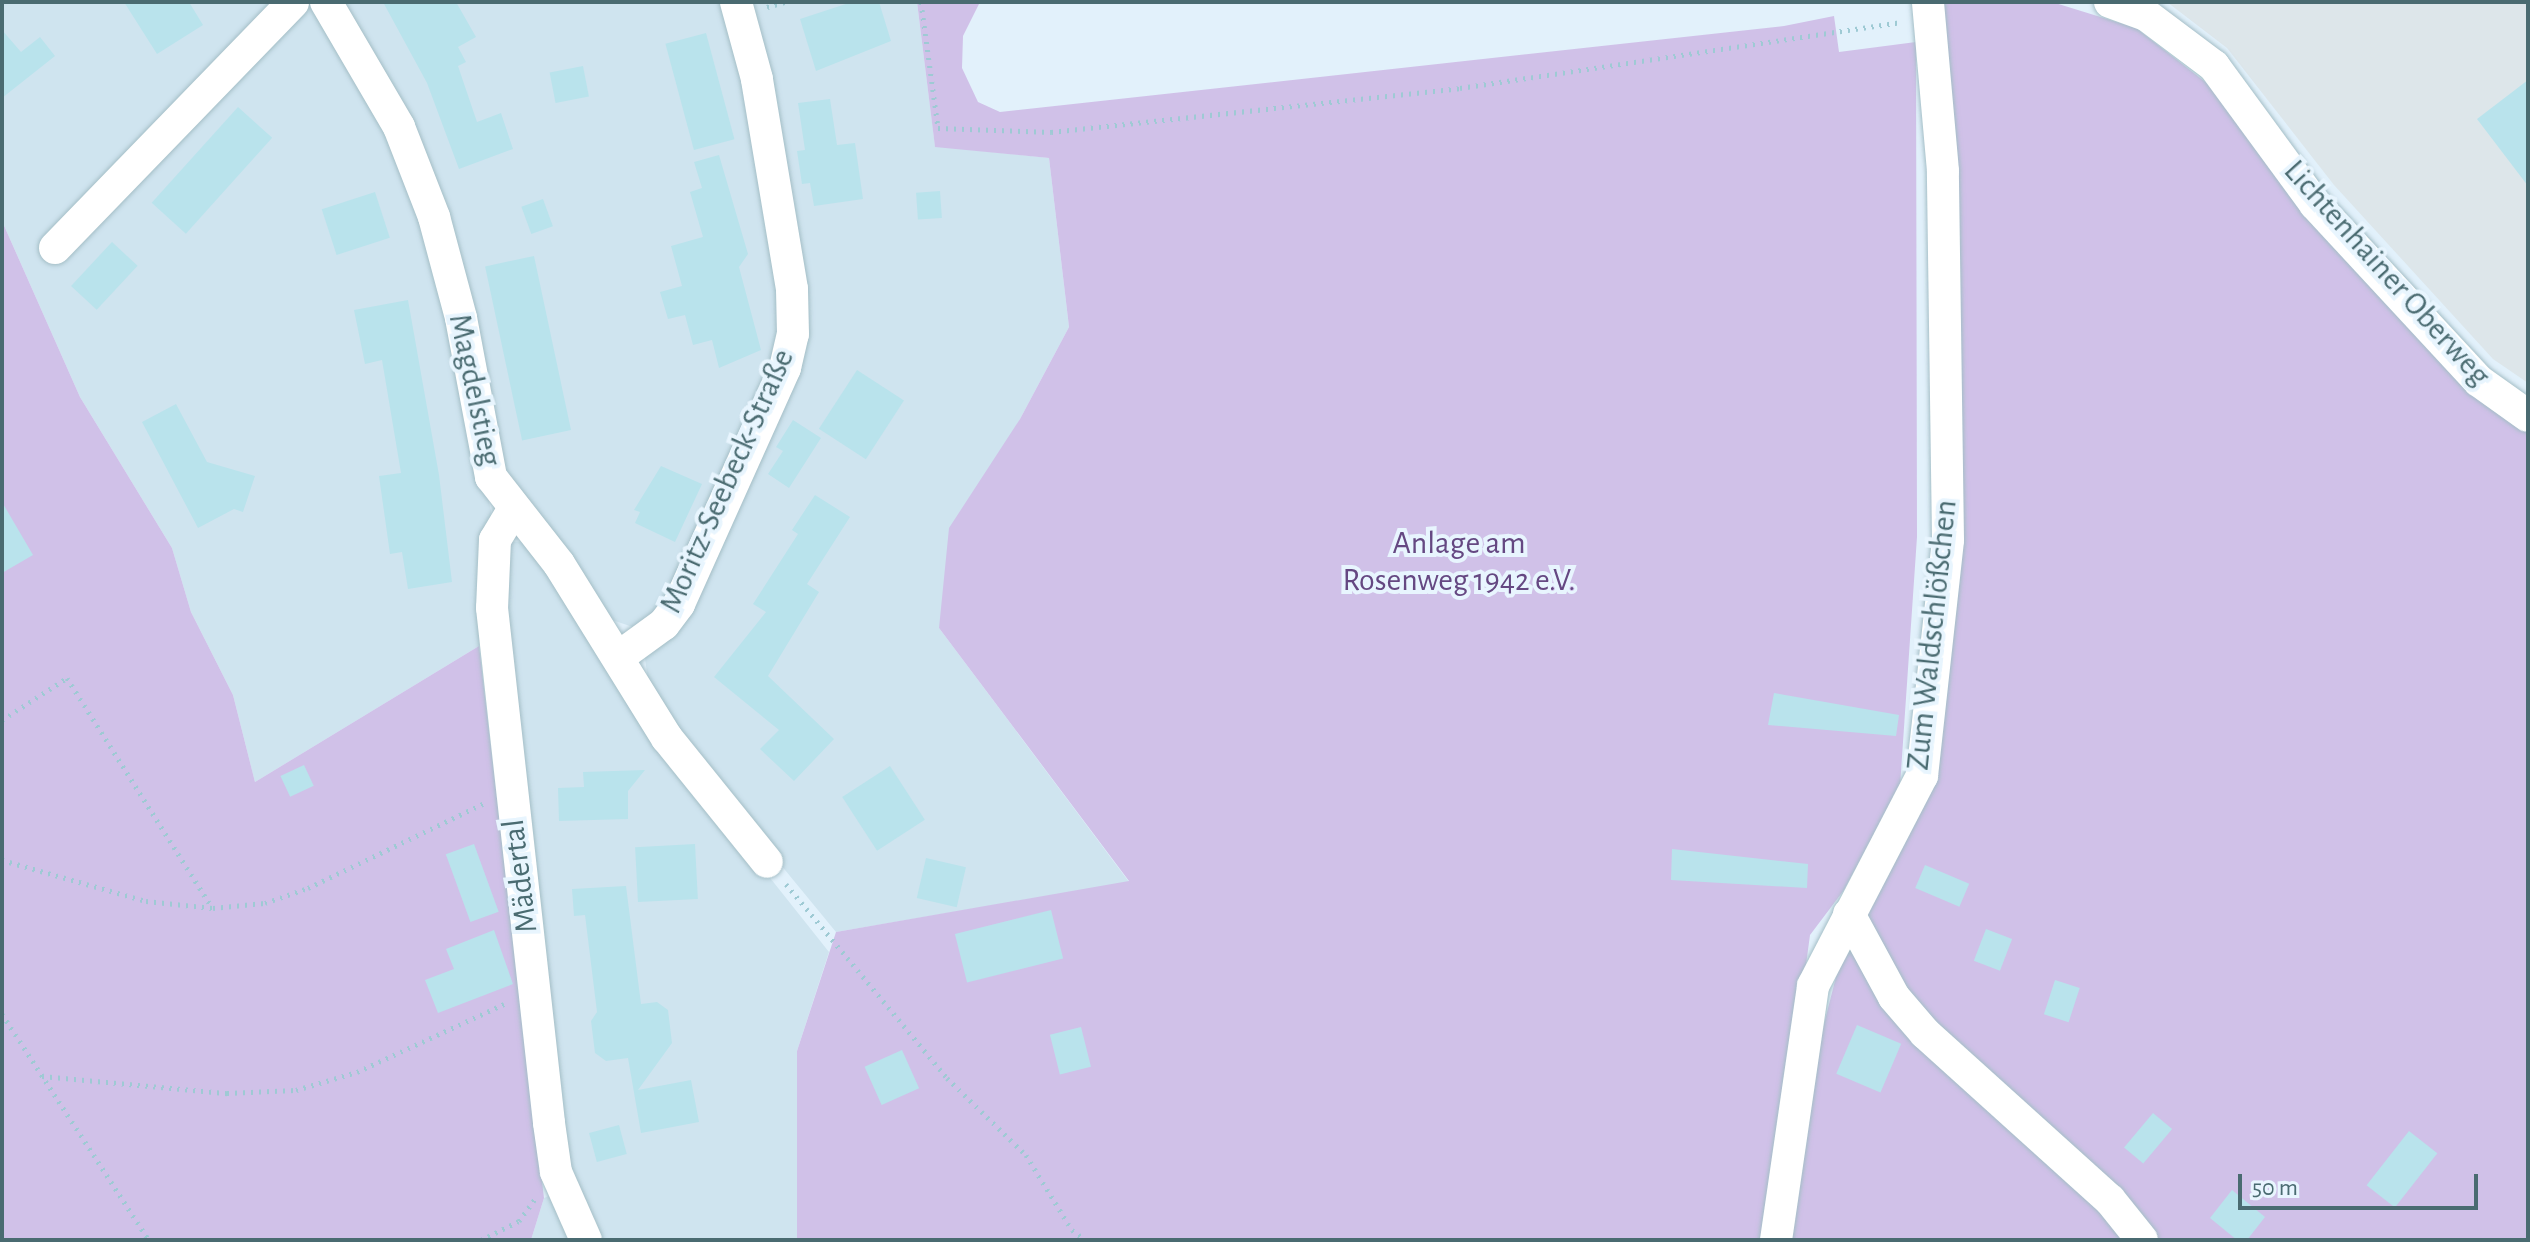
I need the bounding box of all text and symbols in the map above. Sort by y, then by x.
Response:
street label: Lichtenhainer Oberweg [2276,152,2498,394]
street label: Magdelstieg [440,311,510,469]
street label: Moritz-Seebeck-Straße [652,343,802,619]
street label: Zum Waldschlößchen [1899,498,1965,772]
park label: Anlage am Rosenweg 1942 e.V. [1342,525,1576,600]
street label: Mädertal [494,817,546,935]
scale bar [2242,1158,2482,1208]
text: 50 m [2252,1176,2298,1200]

